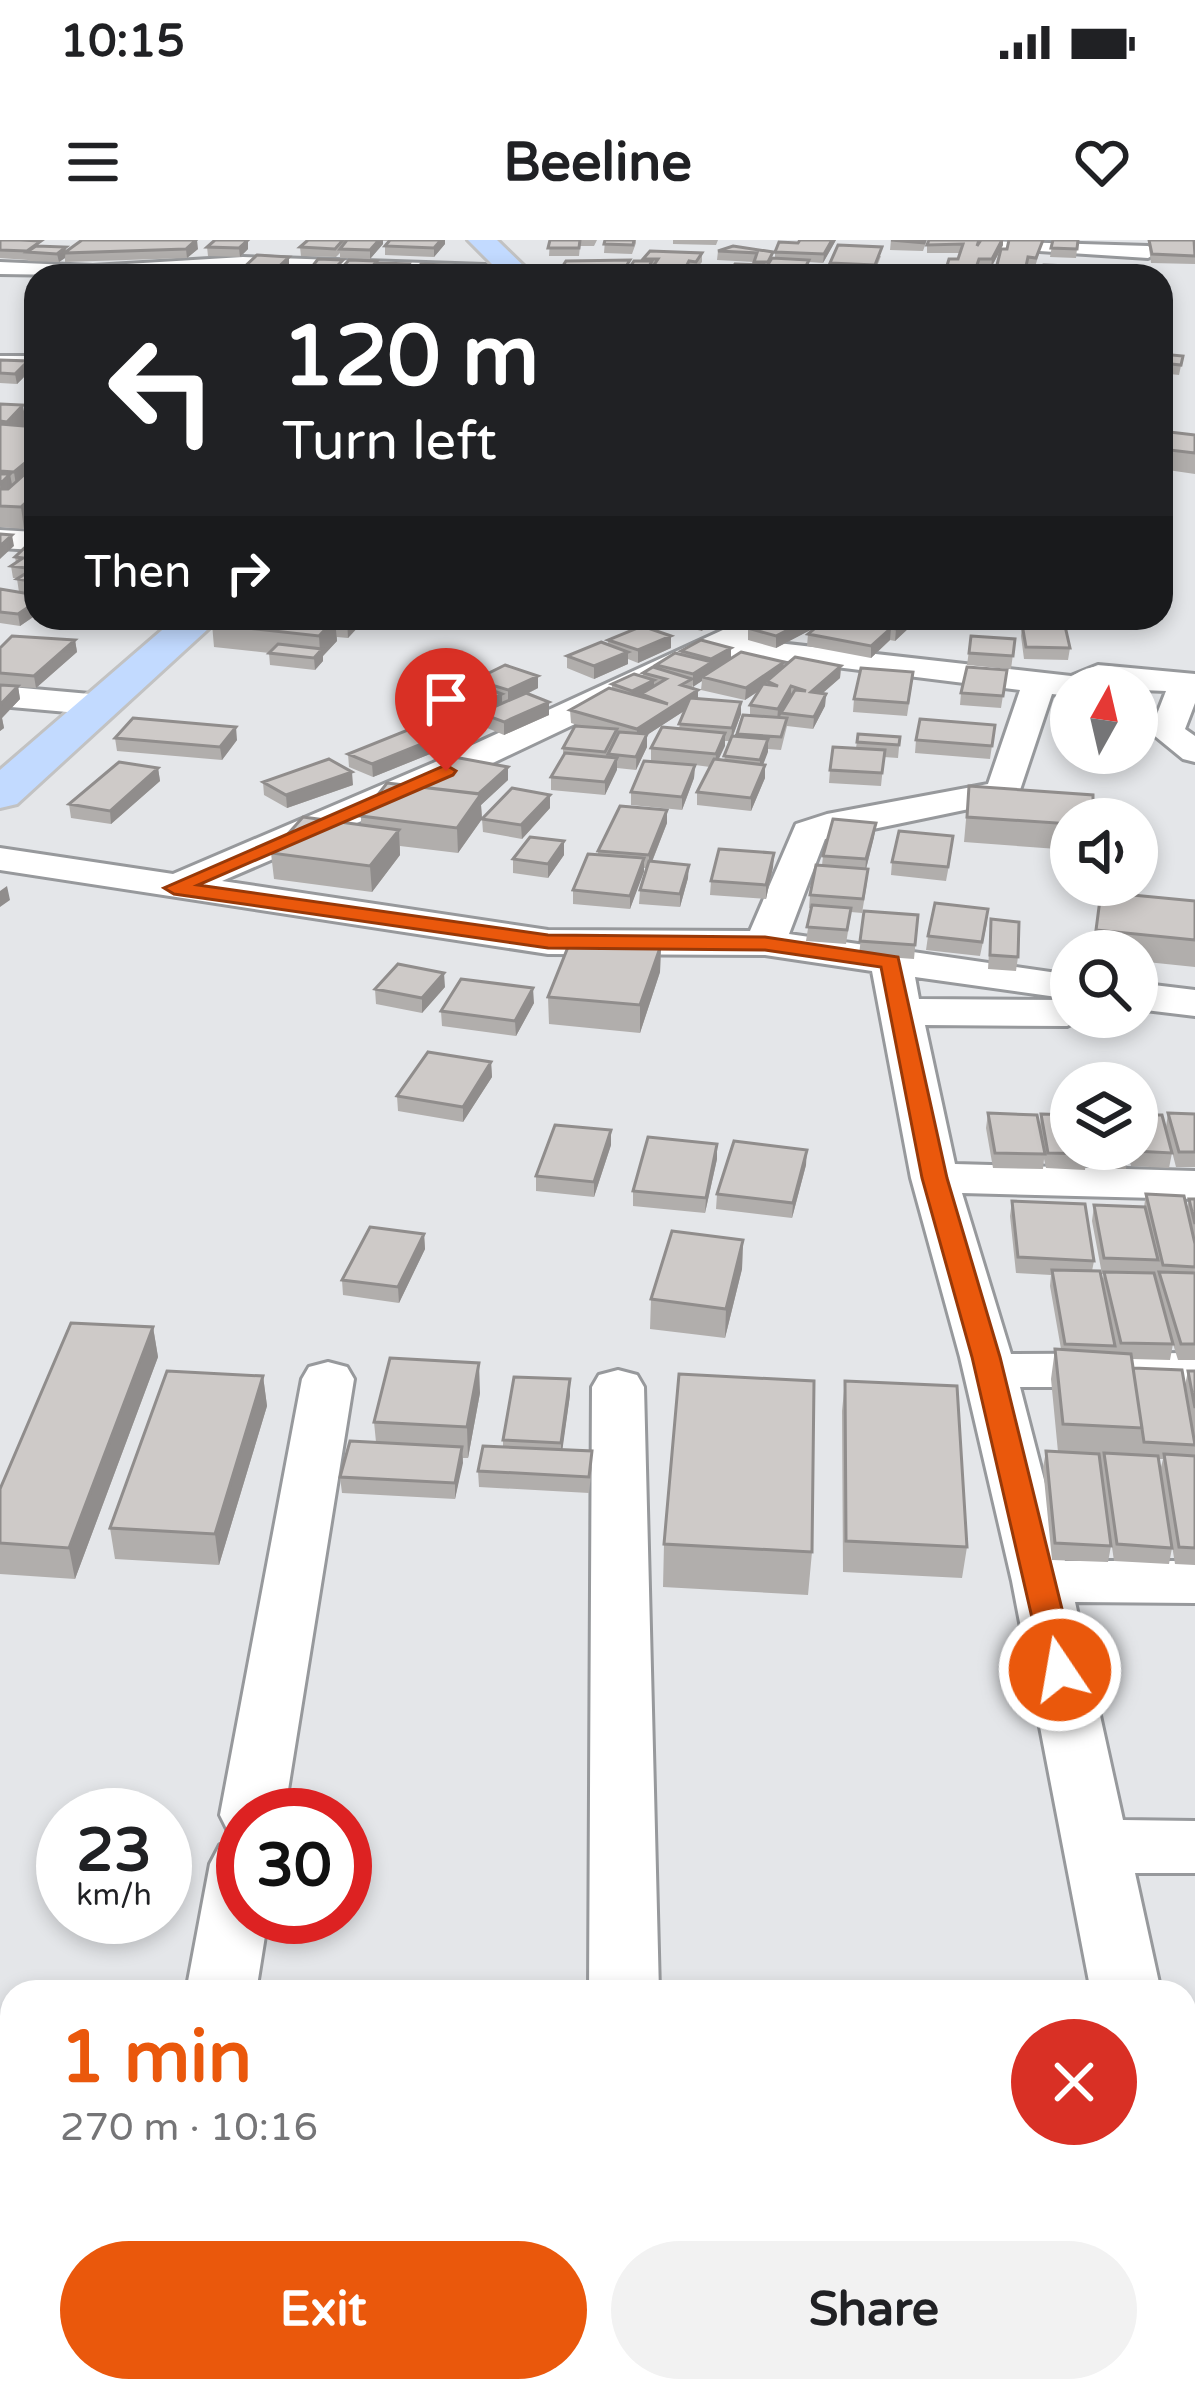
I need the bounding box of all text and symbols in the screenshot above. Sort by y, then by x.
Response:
text: 10:15 [60,15,185,69]
icon: menu [60,129,126,195]
icon: heart [1069,129,1135,195]
text: Beeline [503,130,692,195]
text: 120 m [282,307,539,408]
icon: left [84,312,240,468]
text: Turn left [282,409,497,474]
icon: right [215,540,281,606]
text: Then [84,546,191,600]
pin [395,648,497,771]
icon: arrive [413,666,479,732]
north arrow [1050,666,1158,774]
map controls [1050,666,1158,1170]
button: sound [1050,798,1158,906]
button: search [1050,930,1158,1038]
button: layers [1050,1062,1158,1170]
position arrow [997,1607,1123,1733]
speed limit sign: 30 [216,1788,372,1944]
text: 23 [76,1815,152,1887]
text: km/h [76,1877,152,1914]
text: 1 min [60,2015,252,2102]
button: close [1011,2019,1137,2145]
text: 270 m · 10:16 [60,2104,318,2151]
button: Exit [60,2241,587,2379]
button: Share [611,2241,1137,2379]

